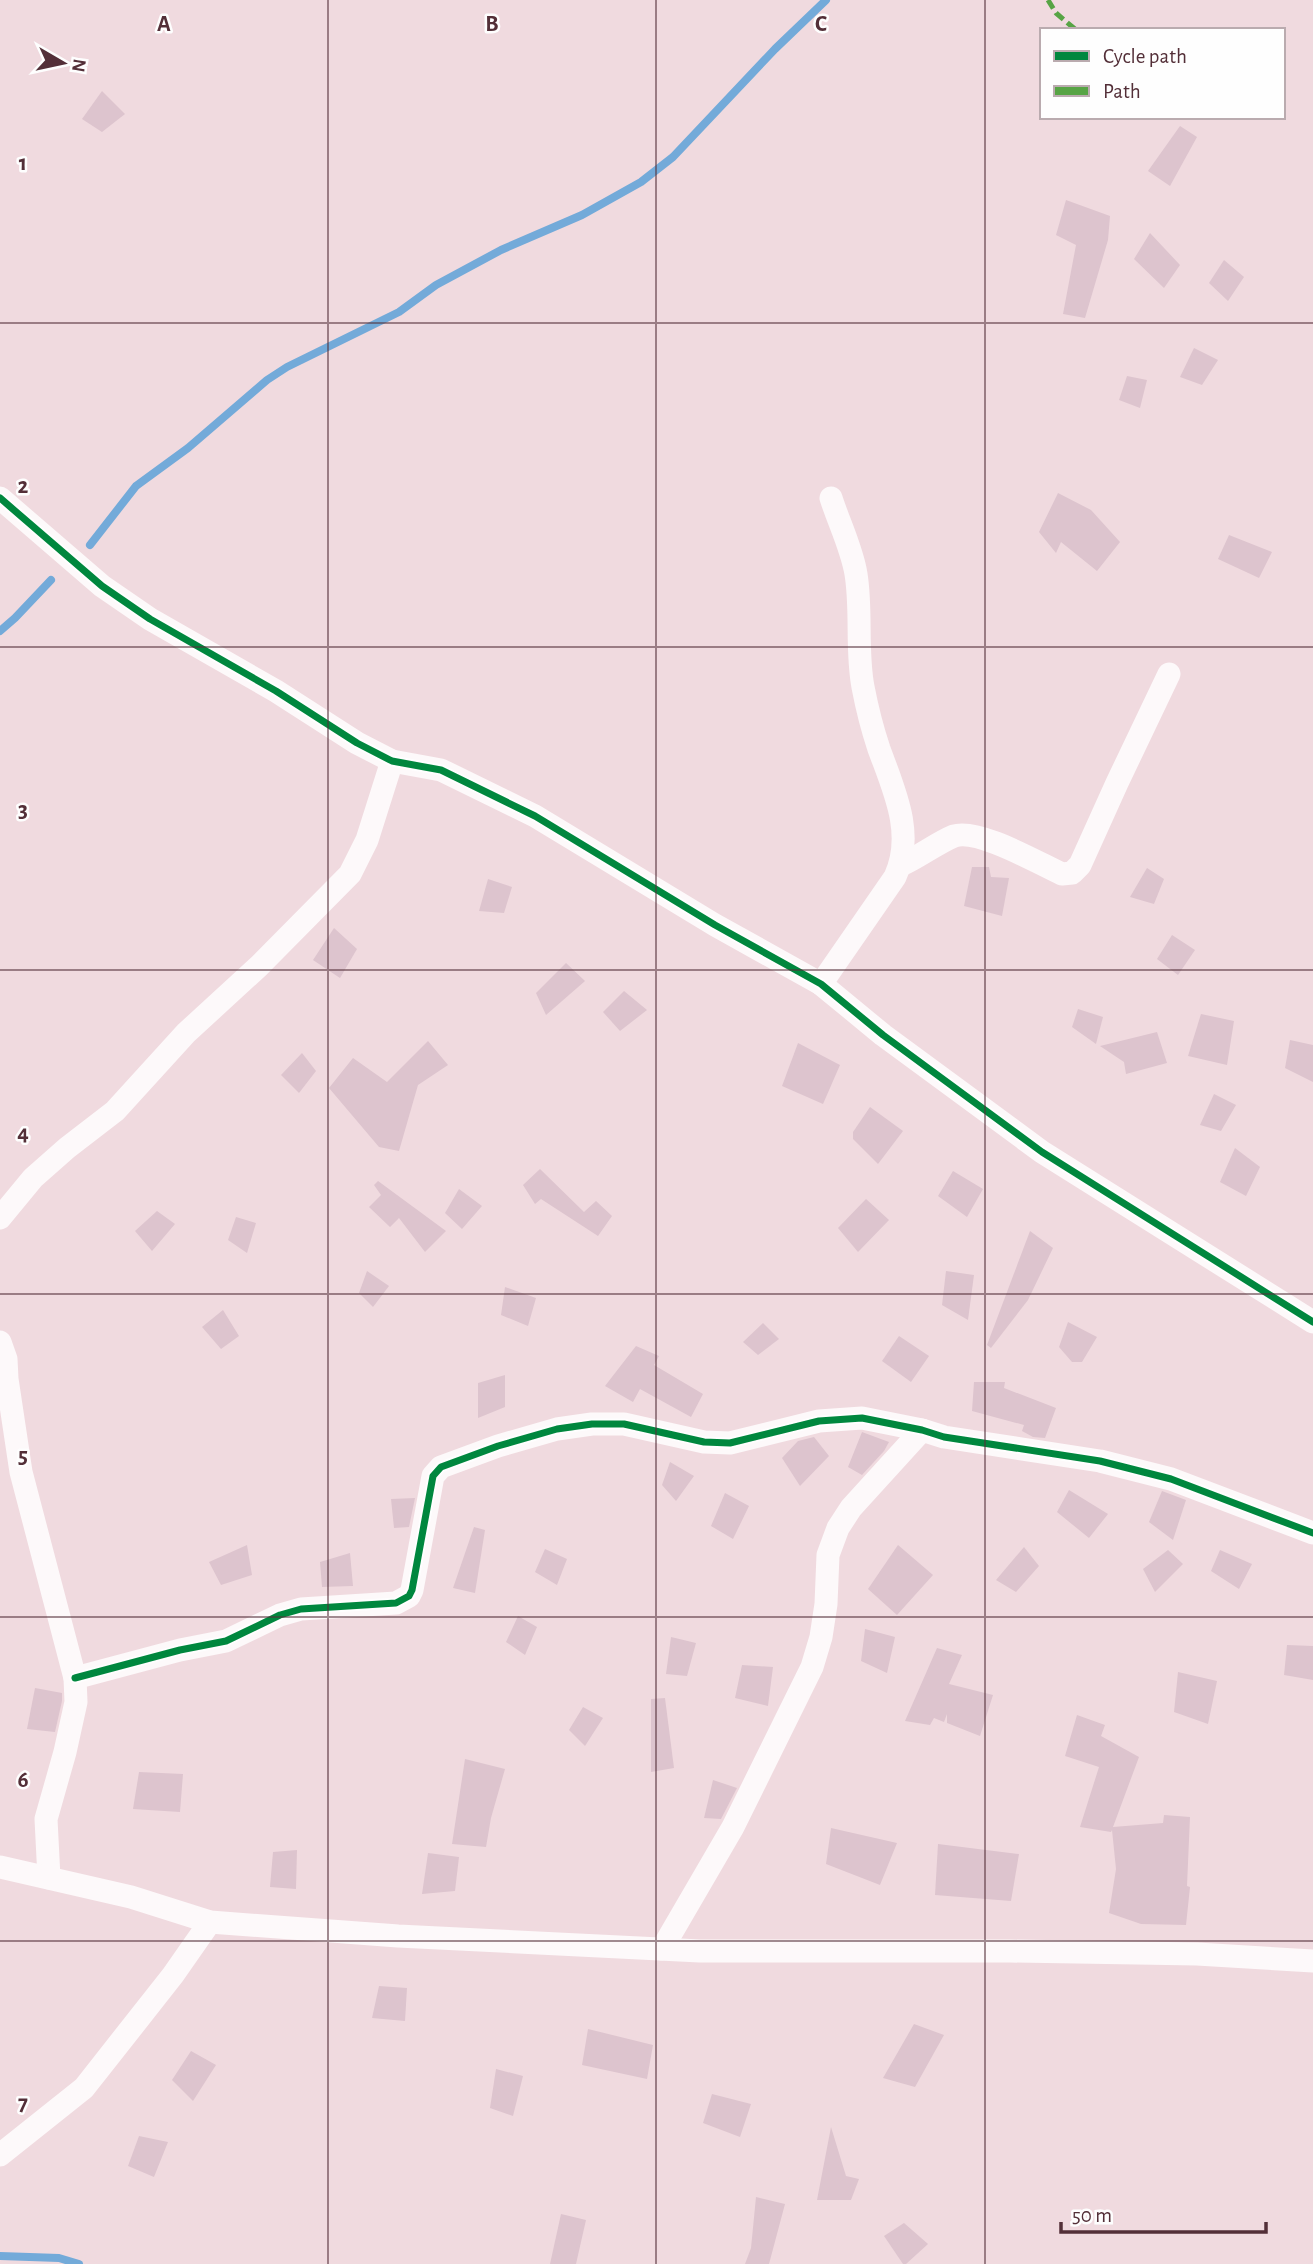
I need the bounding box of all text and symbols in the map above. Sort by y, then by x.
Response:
text: A [157,13,171,36]
text: B [485,13,499,36]
text: C [815,13,827,36]
north arrow [28,28,98,98]
legend [1040,28,1285,119]
text: Cycle path [1103,46,1187,67]
text: N [68,57,89,73]
text: Path [1103,81,1141,102]
text: 1 [19,152,27,175]
text: 2 [18,475,29,498]
text: 3 [18,799,28,822]
text: 4 [17,1122,29,1145]
text: 5 [18,1445,28,1468]
text: 6 [17,1769,29,1792]
text: 7 [18,2092,28,2115]
scale bar [1061,2190,1266,2234]
text: 50 m [1072,2205,1112,2226]

